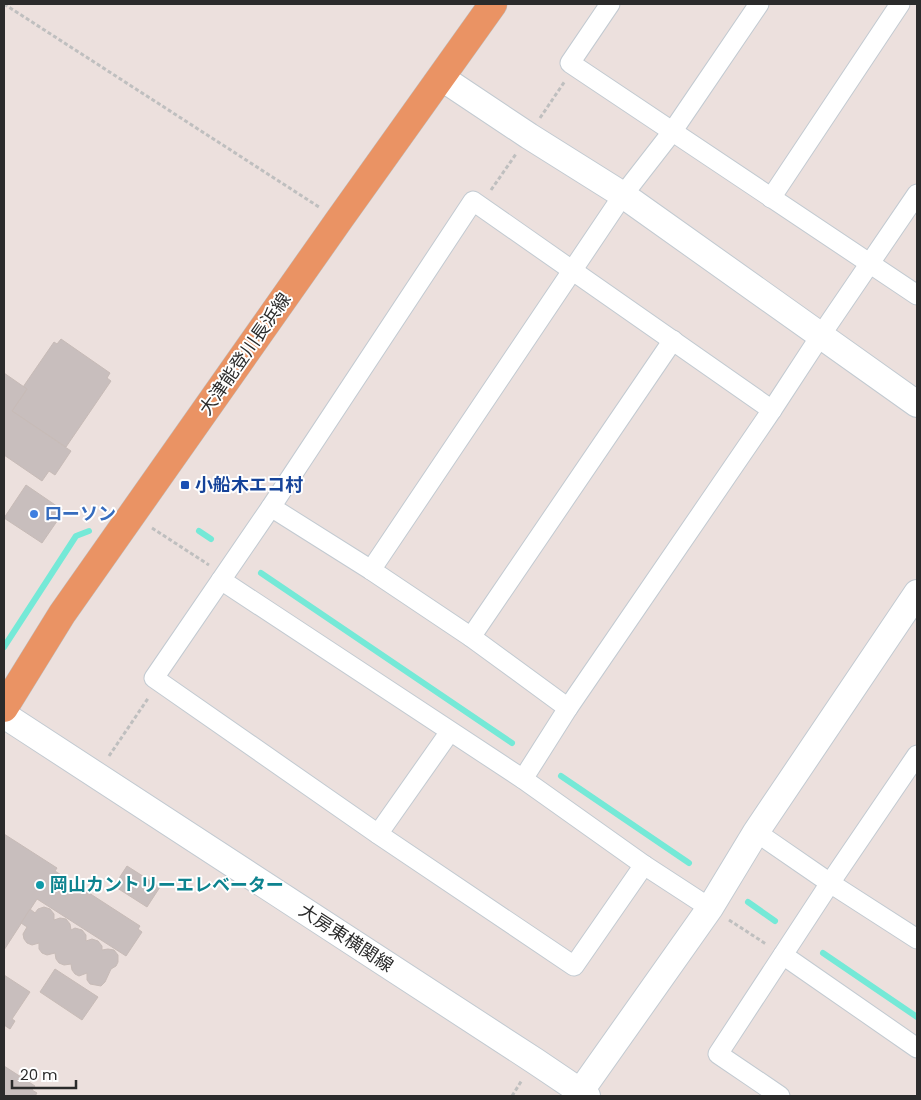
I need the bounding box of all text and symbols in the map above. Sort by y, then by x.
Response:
street label: 大津能登川長浜線 [193,288,296,420]
place label: 小船木エコ村 [195,472,303,497]
marker: 小船木エコ村 [179,479,191,491]
place label: ローソン [44,501,116,526]
marker: ローソン [28,508,40,520]
place label: 岡山カントリーエレベーター [50,872,284,897]
marker: 岡山カントリーエレベーター [34,879,46,891]
street label: 大房東横関線 [294,898,398,977]
scale bar [12,1058,76,1090]
text: 20 m [20,1064,58,1085]

